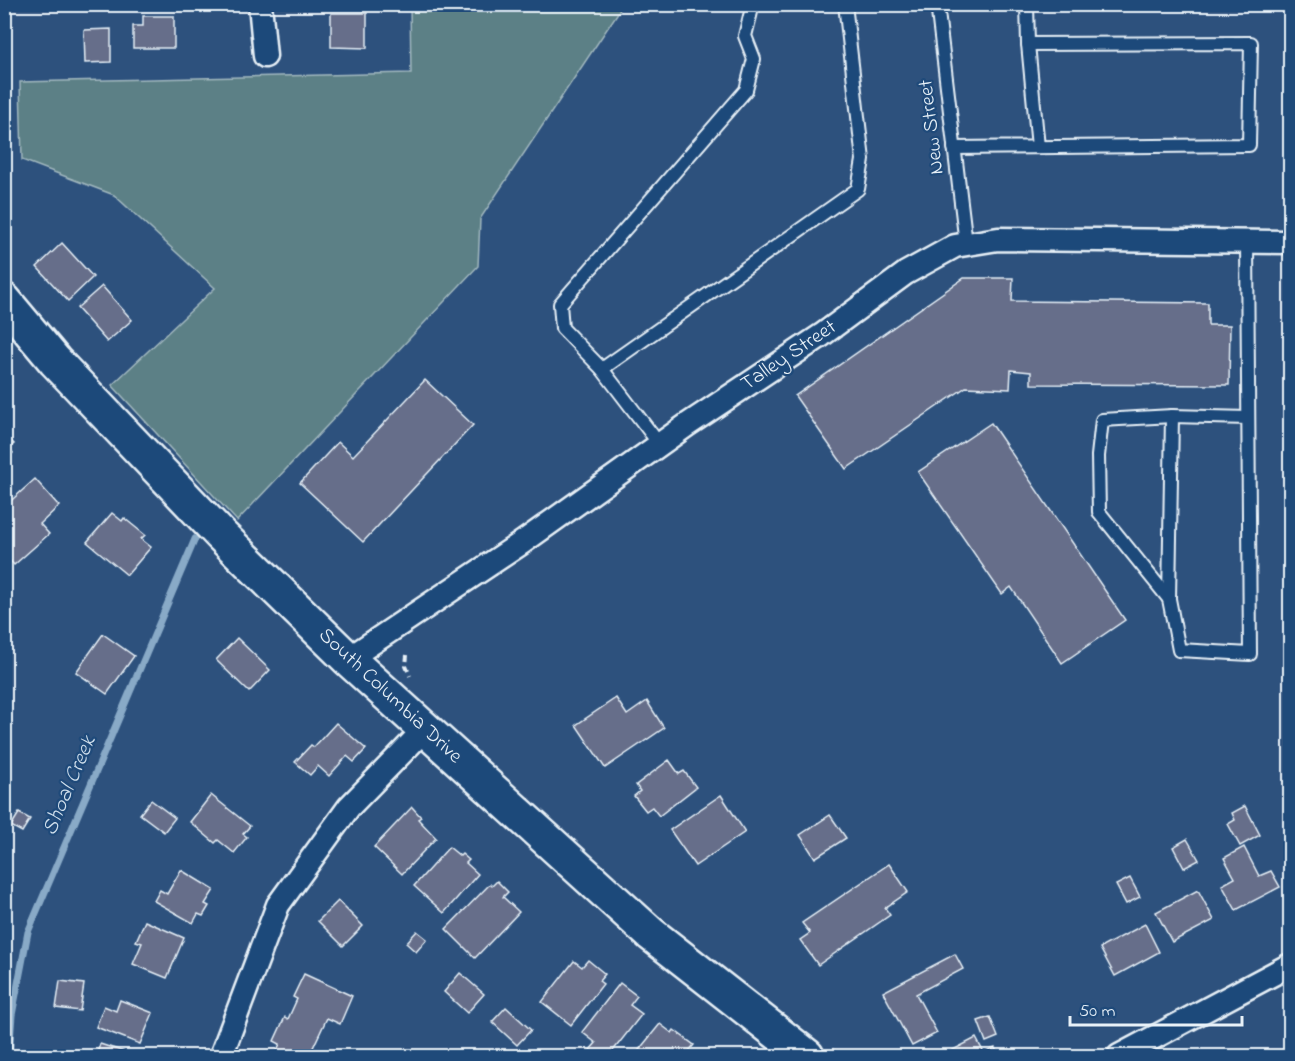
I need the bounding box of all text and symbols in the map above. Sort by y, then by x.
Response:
street label: New Street [911,78,953,176]
street label: Talley Street [735,313,844,401]
street label: South Columbia Drive [311,621,469,771]
water label: Shoal Creek [35,730,106,841]
scale bar [1070,989,1242,1027]
text: 50 m [1079,999,1116,1025]

